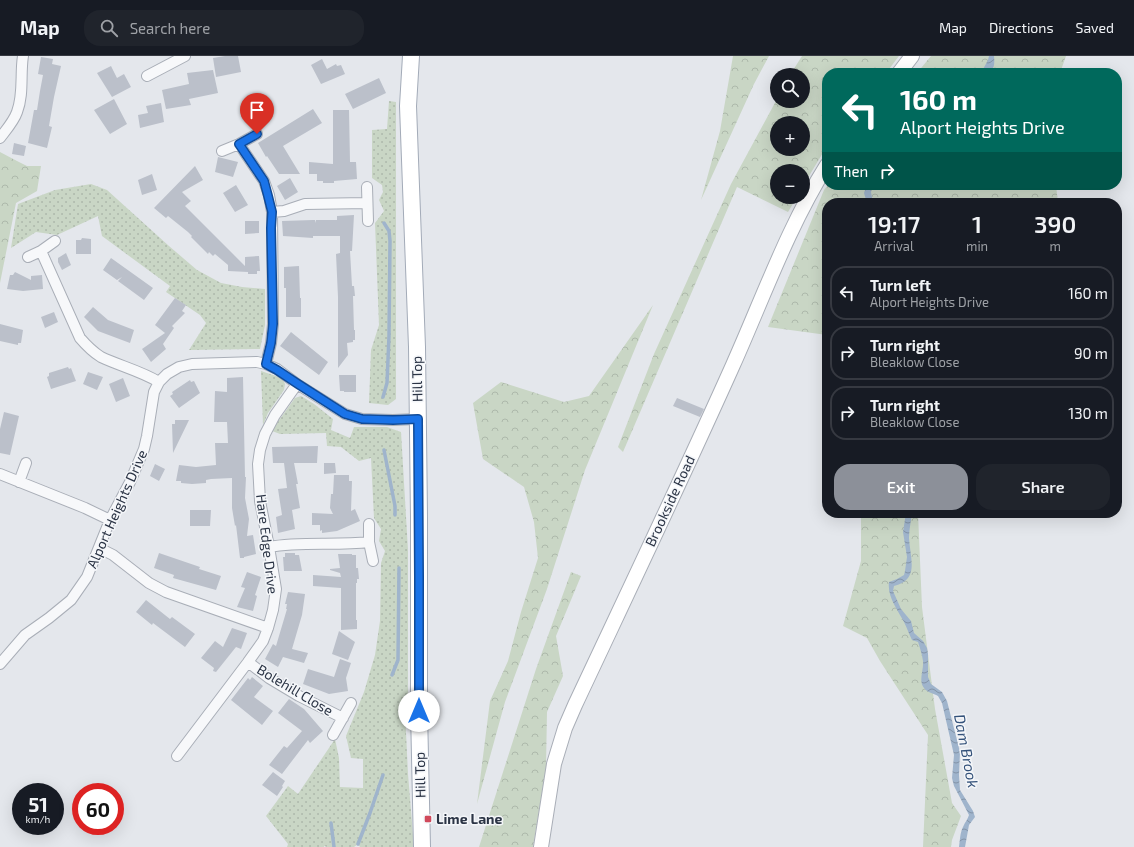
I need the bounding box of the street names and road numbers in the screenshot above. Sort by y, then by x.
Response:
street label: Hill Top [408,356,425,402]
street label: Alport Heights Drive [83,447,150,571]
street label: Brookside Road [641,452,698,549]
street label: Hare Edge Drive [253,493,282,595]
street label: Bolehill Close [254,660,336,719]
street label: Hill Top [411,752,428,798]

